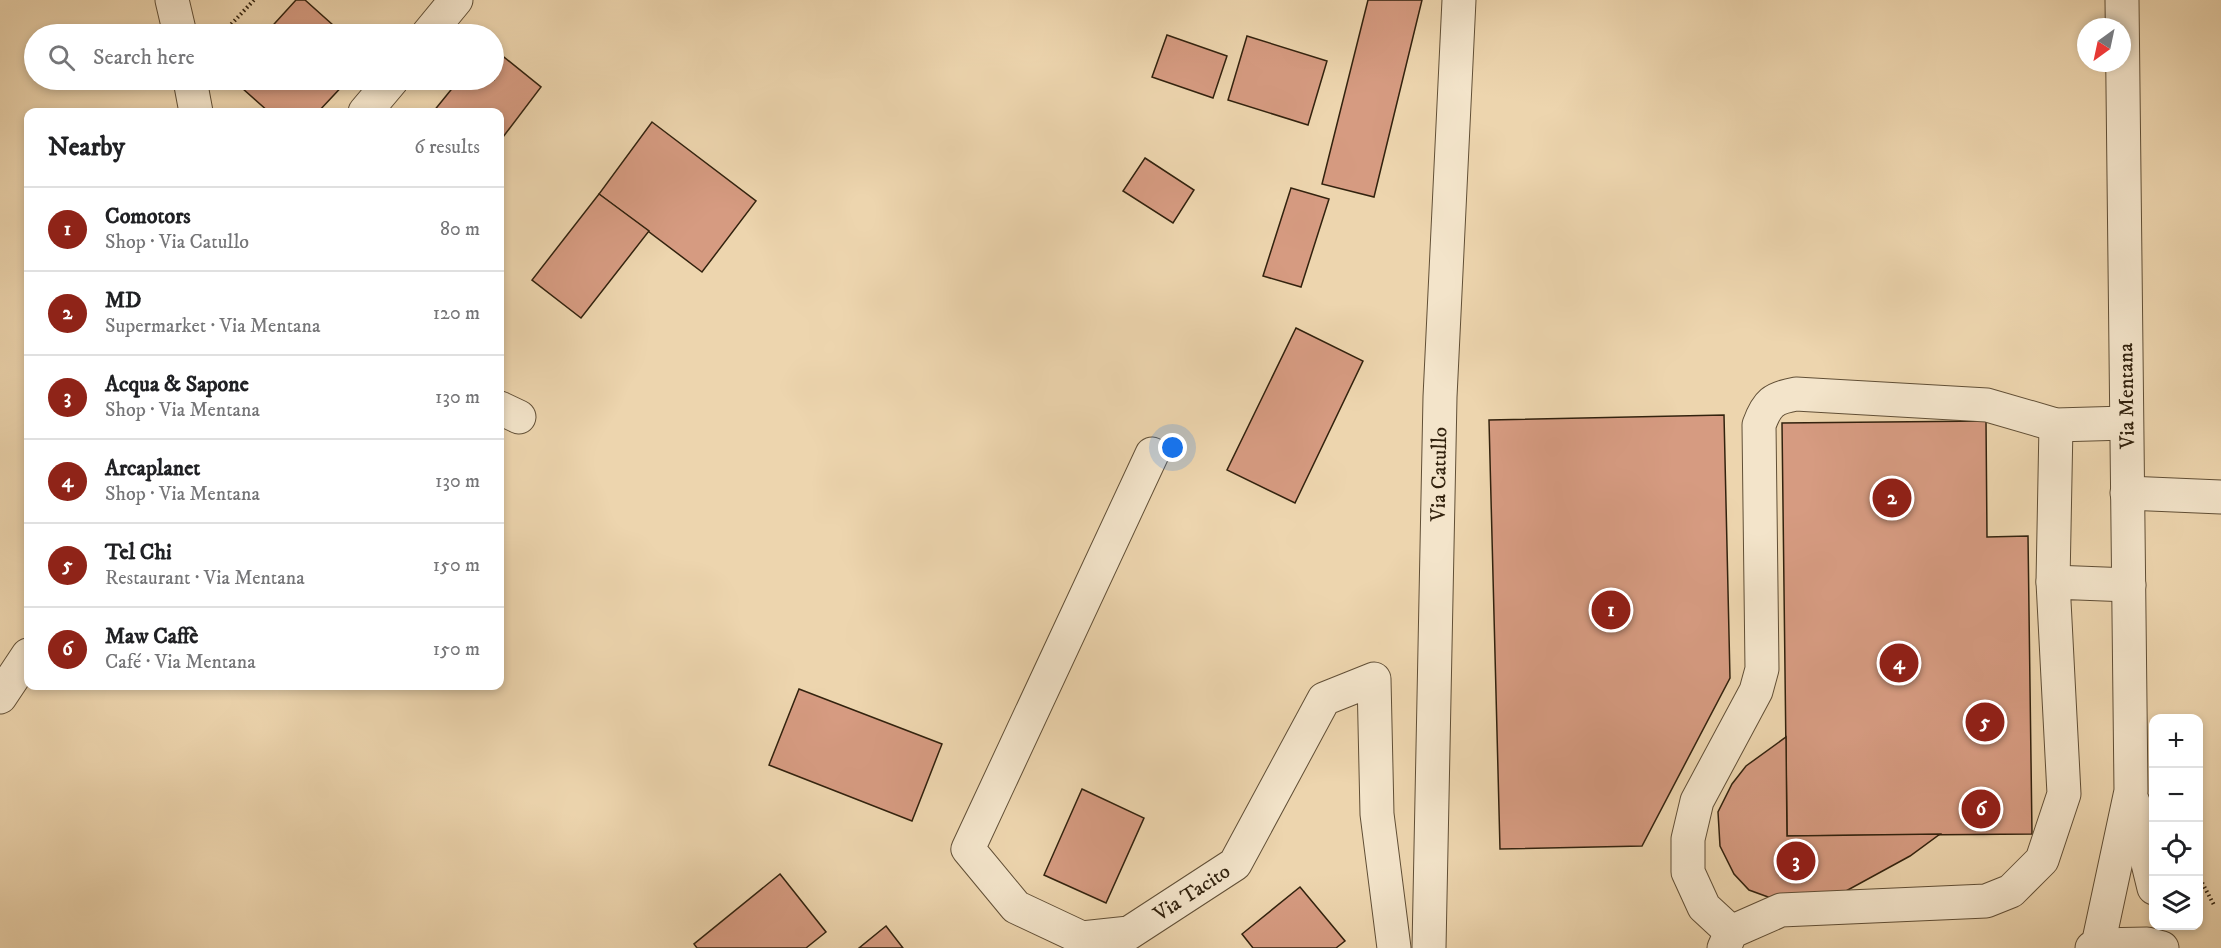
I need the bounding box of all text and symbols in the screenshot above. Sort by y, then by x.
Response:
north arrow [2077,18,2131,72]
search box [24,24,504,90]
icon: search [45,41,78,74]
text: Search here [93,44,195,71]
text: Nearby [48,131,125,164]
text: 6 results [414,135,480,160]
text: Comotors [105,203,191,230]
text: 1 [64,217,71,242]
text: 80 m [440,217,480,242]
text: Shop · Via Catullo [105,230,249,255]
text: MD [105,287,142,314]
text: 2 [63,301,72,326]
text: 120 m [433,301,480,326]
text: Supermarket · Via Mentana [105,314,321,339]
street label: Via Mentana [2113,343,2141,450]
text: Acqua & Sapone [105,371,249,398]
text: 3 [64,385,71,410]
text: 130 m [435,385,480,410]
text: Shop · Via Mentana [105,398,260,423]
street label: Via Catullo [1425,427,1453,523]
your location [1158,433,1187,462]
text: Arcaplanet [105,455,200,482]
text: 4 [62,469,73,494]
text: 130 m [435,469,480,494]
pin: 2 [1872,476,1912,520]
text: Shop · Via Mentana [105,482,260,507]
text: Tel Chi [105,539,172,566]
text: 5 [63,553,72,578]
text: 150 m [433,553,480,578]
text: Restaurant · Via Mentana [105,566,305,591]
pin: 1 [1592,588,1630,632]
text: Maw Caffè [105,623,198,650]
text: 6 [62,637,73,662]
text: 150 m [433,637,480,662]
pin: 4 [1880,640,1918,686]
text: Café · Via Mentana [105,650,256,675]
pin: 5 [1966,700,2004,744]
map controls [2149,714,2203,930]
button: + [2149,714,2203,768]
button: − [2149,768,2203,822]
pin: 6 [1962,786,2000,832]
button: locate [2149,822,2203,876]
pin: 3 [1776,838,1816,884]
street label: Via Tacito [1148,859,1235,928]
button: layers [2149,876,2203,930]

